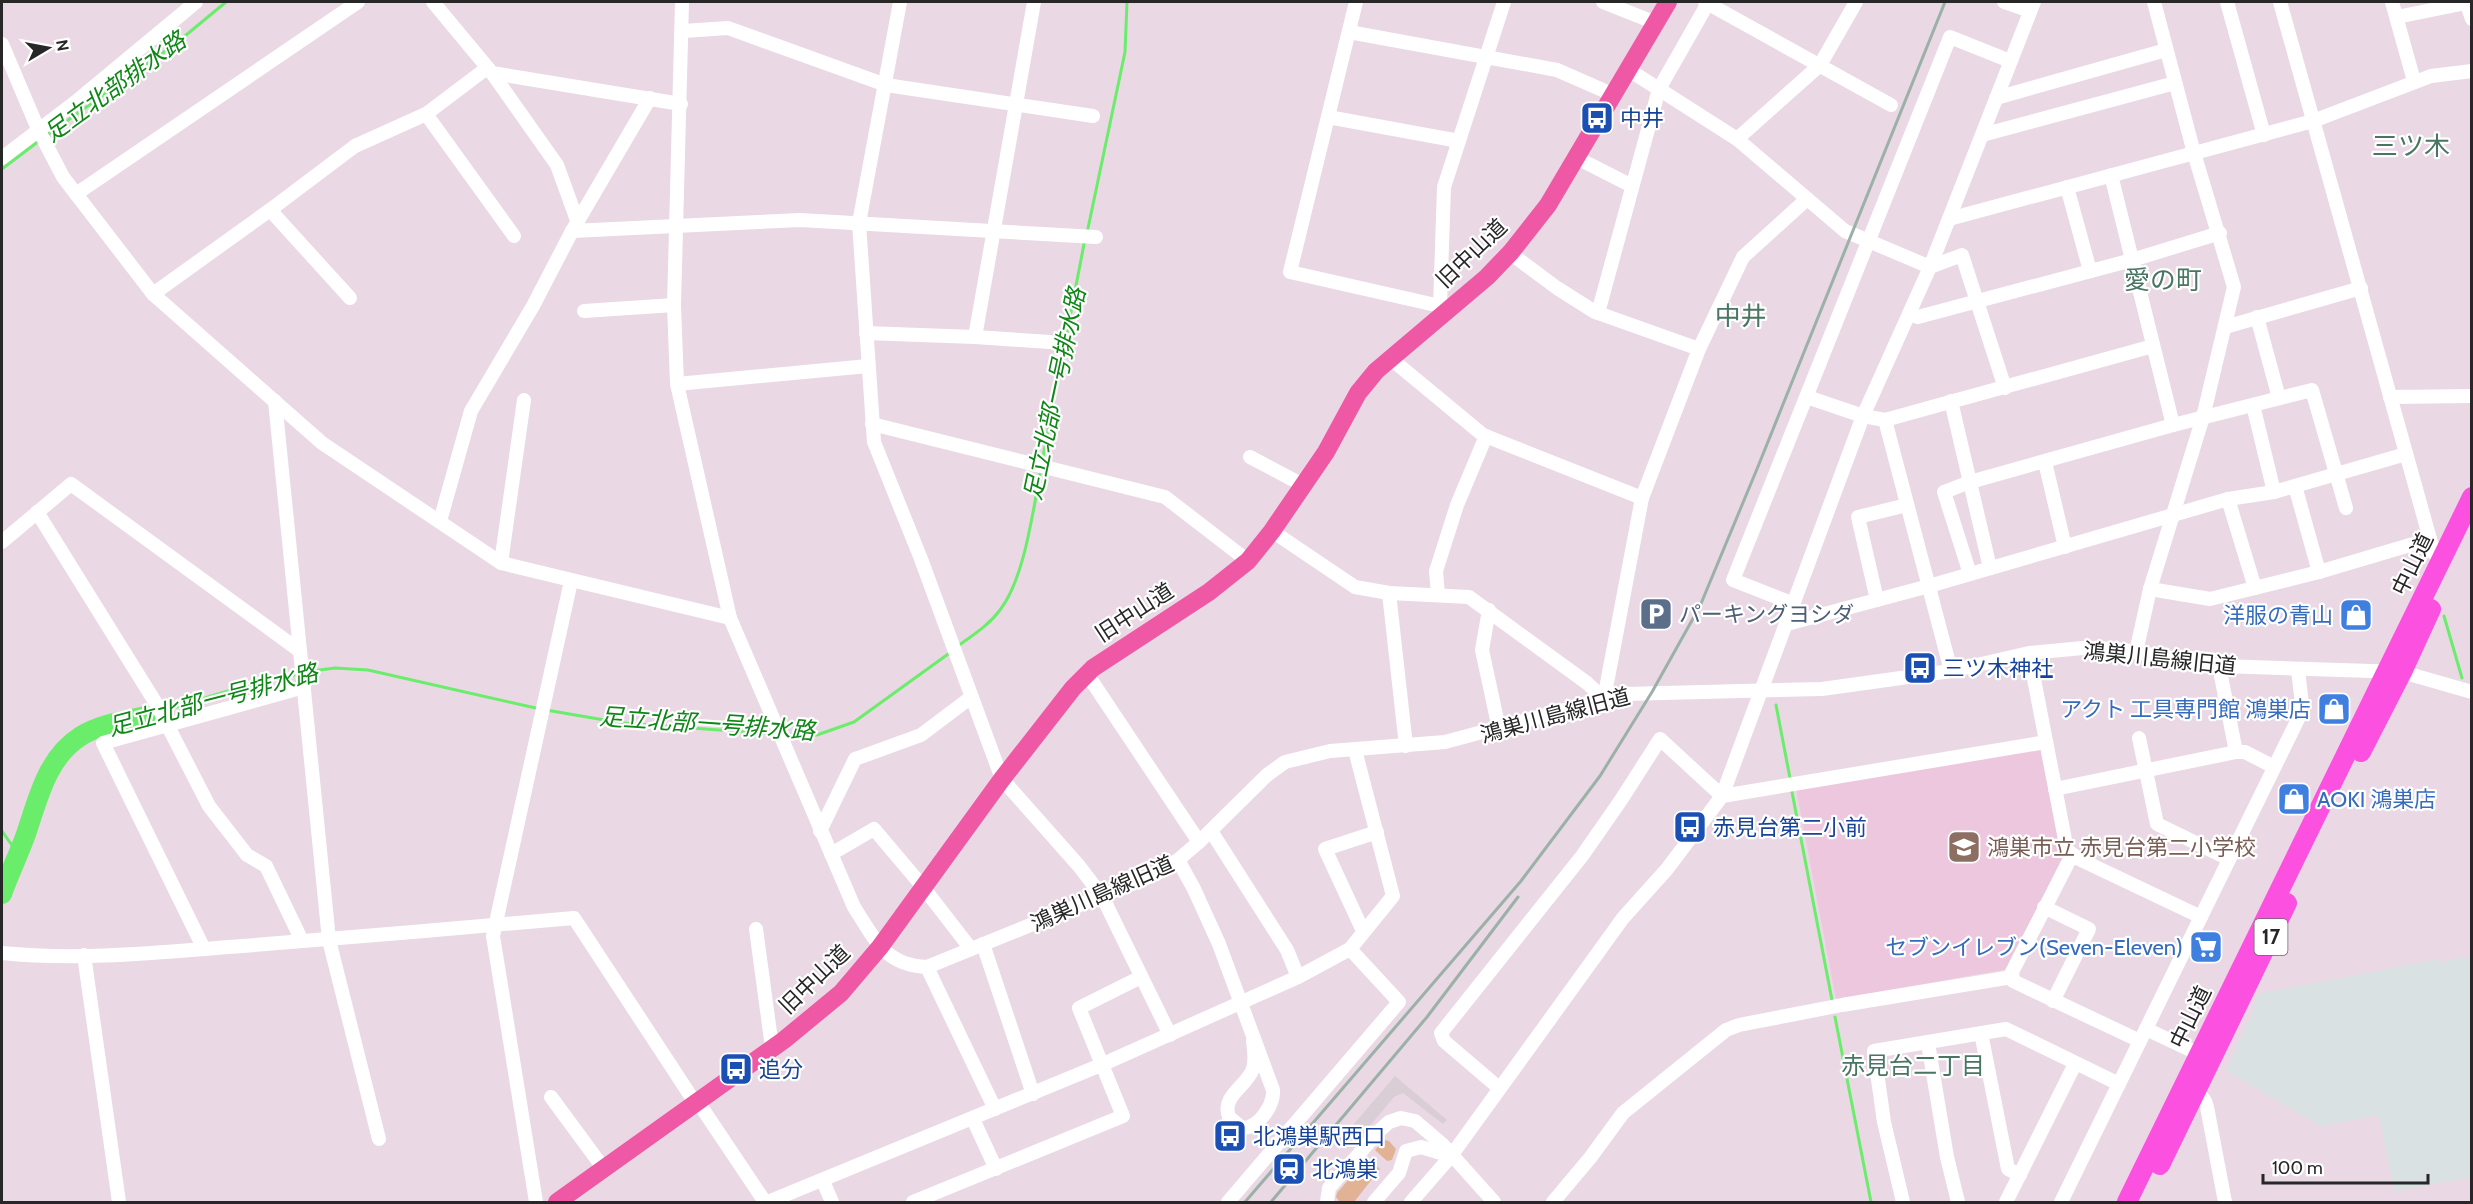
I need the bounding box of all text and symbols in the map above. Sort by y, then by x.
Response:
north arrow [18,18,78,78]
water label: 足立北部排水路 [38,24,193,148]
text: N [52,38,73,53]
bus stop icon: 中井 [1579,100,1615,136]
place label: 中井 [1620,105,1664,132]
district label: 三ツ木 [2372,130,2450,162]
street label: 旧中山道 [1430,213,1512,294]
district label: 愛の町 [2124,264,2202,296]
water label: 足立北部一号排水路 [1018,283,1092,503]
district label: 中井 [1715,300,1767,332]
street label: 中山道 [2386,529,2439,600]
street label: 旧中山道 [1090,577,1179,648]
parking icon: パーキングヨシダ [1638,596,1674,632]
shop icon: 洋服の青山 [2338,597,2374,633]
place label: パーキングヨシダ [1679,601,1854,628]
place label: 洋服の青山 [2223,602,2333,629]
street label: 鴻巣川島線旧道 [2082,637,2238,680]
bus stop icon: 三ツ木神社 [1902,650,1938,686]
place label: 三ツ木神社 [1943,655,2053,682]
water label: 足立北部一号排水路 [105,657,323,741]
street label: 鴻巣川島線旧道 [1477,683,1633,748]
shop icon: アクト 工具専門館 鴻巣店 [2316,691,2352,727]
place label: アクト 工具専門館 鴻巣店 [2060,696,2311,723]
water label: 足立北部一号排水路 [598,702,818,746]
shop icon: AOKI 鴻巣店 [2276,781,2312,817]
place label: AOKI 鴻巣店 [2317,786,2436,813]
bus stop icon: 赤見台第二小前 [1672,809,1708,845]
place label: 赤見台第二小前 [1713,814,1867,841]
school or university icon: 鴻巣市立 赤見台第二小学校 [1946,829,1982,865]
place label: 鴻巣市立 赤見台第二小学校 [1987,834,2256,861]
street label: 鴻巣川島線旧道 [1026,850,1178,937]
road number: 17 [2254,919,2288,955]
supermarket icon: セブンイレブン(Seven-Eleven) [2188,929,2224,965]
place label: セブンイレブン(Seven-Eleven) [1885,934,2183,961]
street label: 旧中山道 [773,939,855,1020]
street label: 中山道 [2164,982,2217,1053]
bus stop icon: 追分 [718,1051,754,1087]
district label: 赤見台二丁目 [1841,1051,1985,1080]
place label: 追分 [759,1056,803,1083]
bus stop icon: 北鴻巣駅西口 [1212,1118,1248,1154]
place label: 北鴻巣駅西口 [1253,1123,1385,1150]
scale bar [2263,1147,2428,1185]
station icon: 北鴻巣 [1271,1151,1307,1187]
place label: 北鴻巣 [1312,1156,1378,1183]
text: 100 m [2272,1157,2323,1179]

